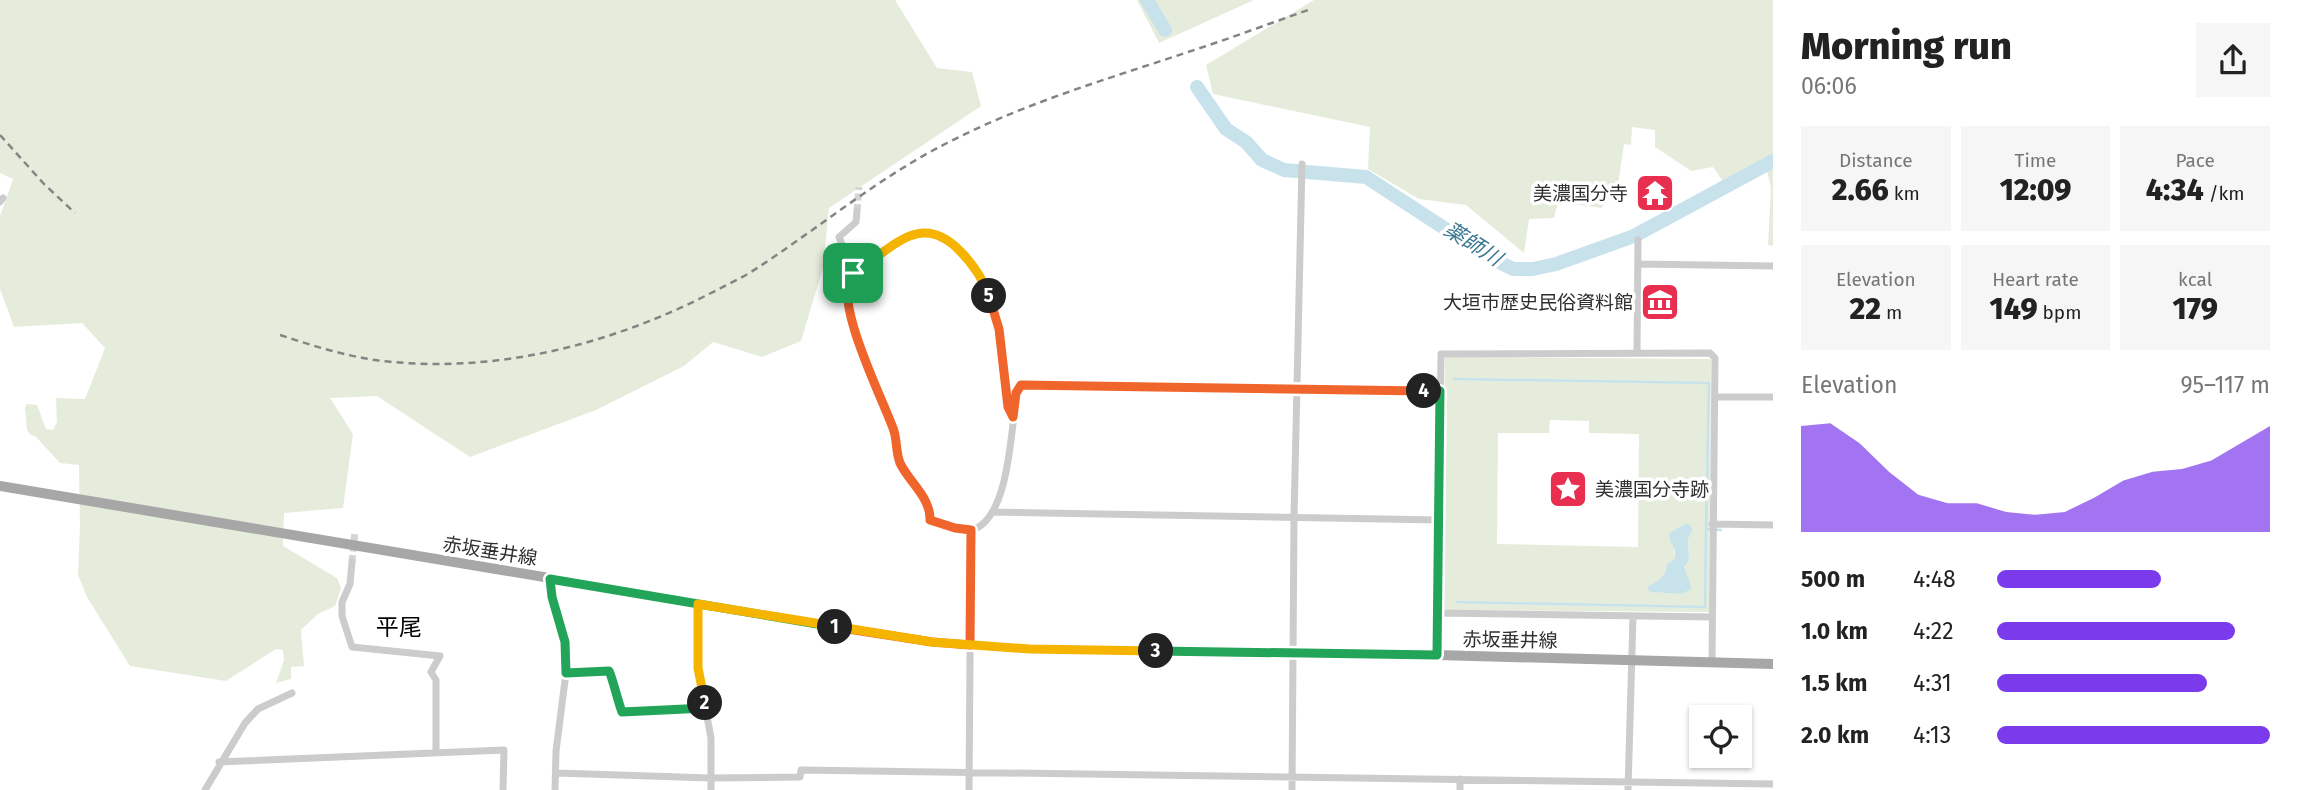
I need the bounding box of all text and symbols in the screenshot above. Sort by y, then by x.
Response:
text: Morning run [1801,23,2012,69]
button: share [2196,23,2270,97]
text: 06:06 [1801,72,1857,100]
text: Distance [1839,149,1913,172]
text: Time [2015,149,2056,172]
text: Pace [2175,149,2215,172]
temple icon: 美濃国分寺 [1634,172,1676,214]
text: 2.66 [1832,172,1889,208]
text: 12:09 [2000,172,2071,208]
text: 4:34 [2146,172,2204,208]
place label: 美濃国分寺 [1533,182,1628,205]
text: km [1889,182,1920,205]
text: /km [2204,182,2245,205]
water label: 薬師川 [1439,216,1508,273]
pin [823,243,883,303]
icon: arrive [834,254,872,292]
text: Elevation [1836,268,1916,291]
text: Heart rate [1992,268,2079,291]
text: kcal [2178,268,2212,291]
pin: 5 [972,278,1006,314]
museum icon: 大垣市歴史民俗資料館 [1639,281,1681,323]
text: 5 [983,284,994,307]
place label: 大垣市歴史民俗資料館 [1443,291,1633,314]
text: 22 [1849,291,1881,327]
text: 149 [1990,291,2038,327]
text: 179 [2173,291,2218,327]
text: m [1881,301,1902,324]
text: bpm [2038,301,2081,324]
text: Elevation [1801,371,1897,399]
text: 95–117 m [2180,371,2270,399]
pin: 4 [1406,374,1442,408]
text: 4 [1418,379,1429,402]
place icon: 美濃国分寺跡 [1547,468,1589,510]
place label: 美濃国分寺跡 [1595,478,1709,501]
street label: 赤坂垂井線 [441,532,539,570]
text: 500 m [1801,565,1865,593]
text: 4:48 [1913,565,1956,593]
pin: 1 [818,610,852,644]
district label: 平尾 [376,613,422,641]
text: 1 [830,615,839,638]
text: 1.0 km [1801,617,1868,645]
text: 4:22 [1913,617,1954,645]
street label: 赤坂垂井線 [1462,628,1558,652]
pin: 3 [1138,634,1174,668]
text: 3 [1151,639,1160,662]
text: 1.5 km [1801,669,1867,697]
text: 4:31 [1913,669,1952,697]
pin: 2 [688,686,722,720]
text: 2 [700,691,709,714]
map controls [1689,705,1752,768]
button: locate [1689,705,1752,768]
text: 2.0 km [1801,721,1869,749]
text: 4:13 [1913,721,1951,749]

